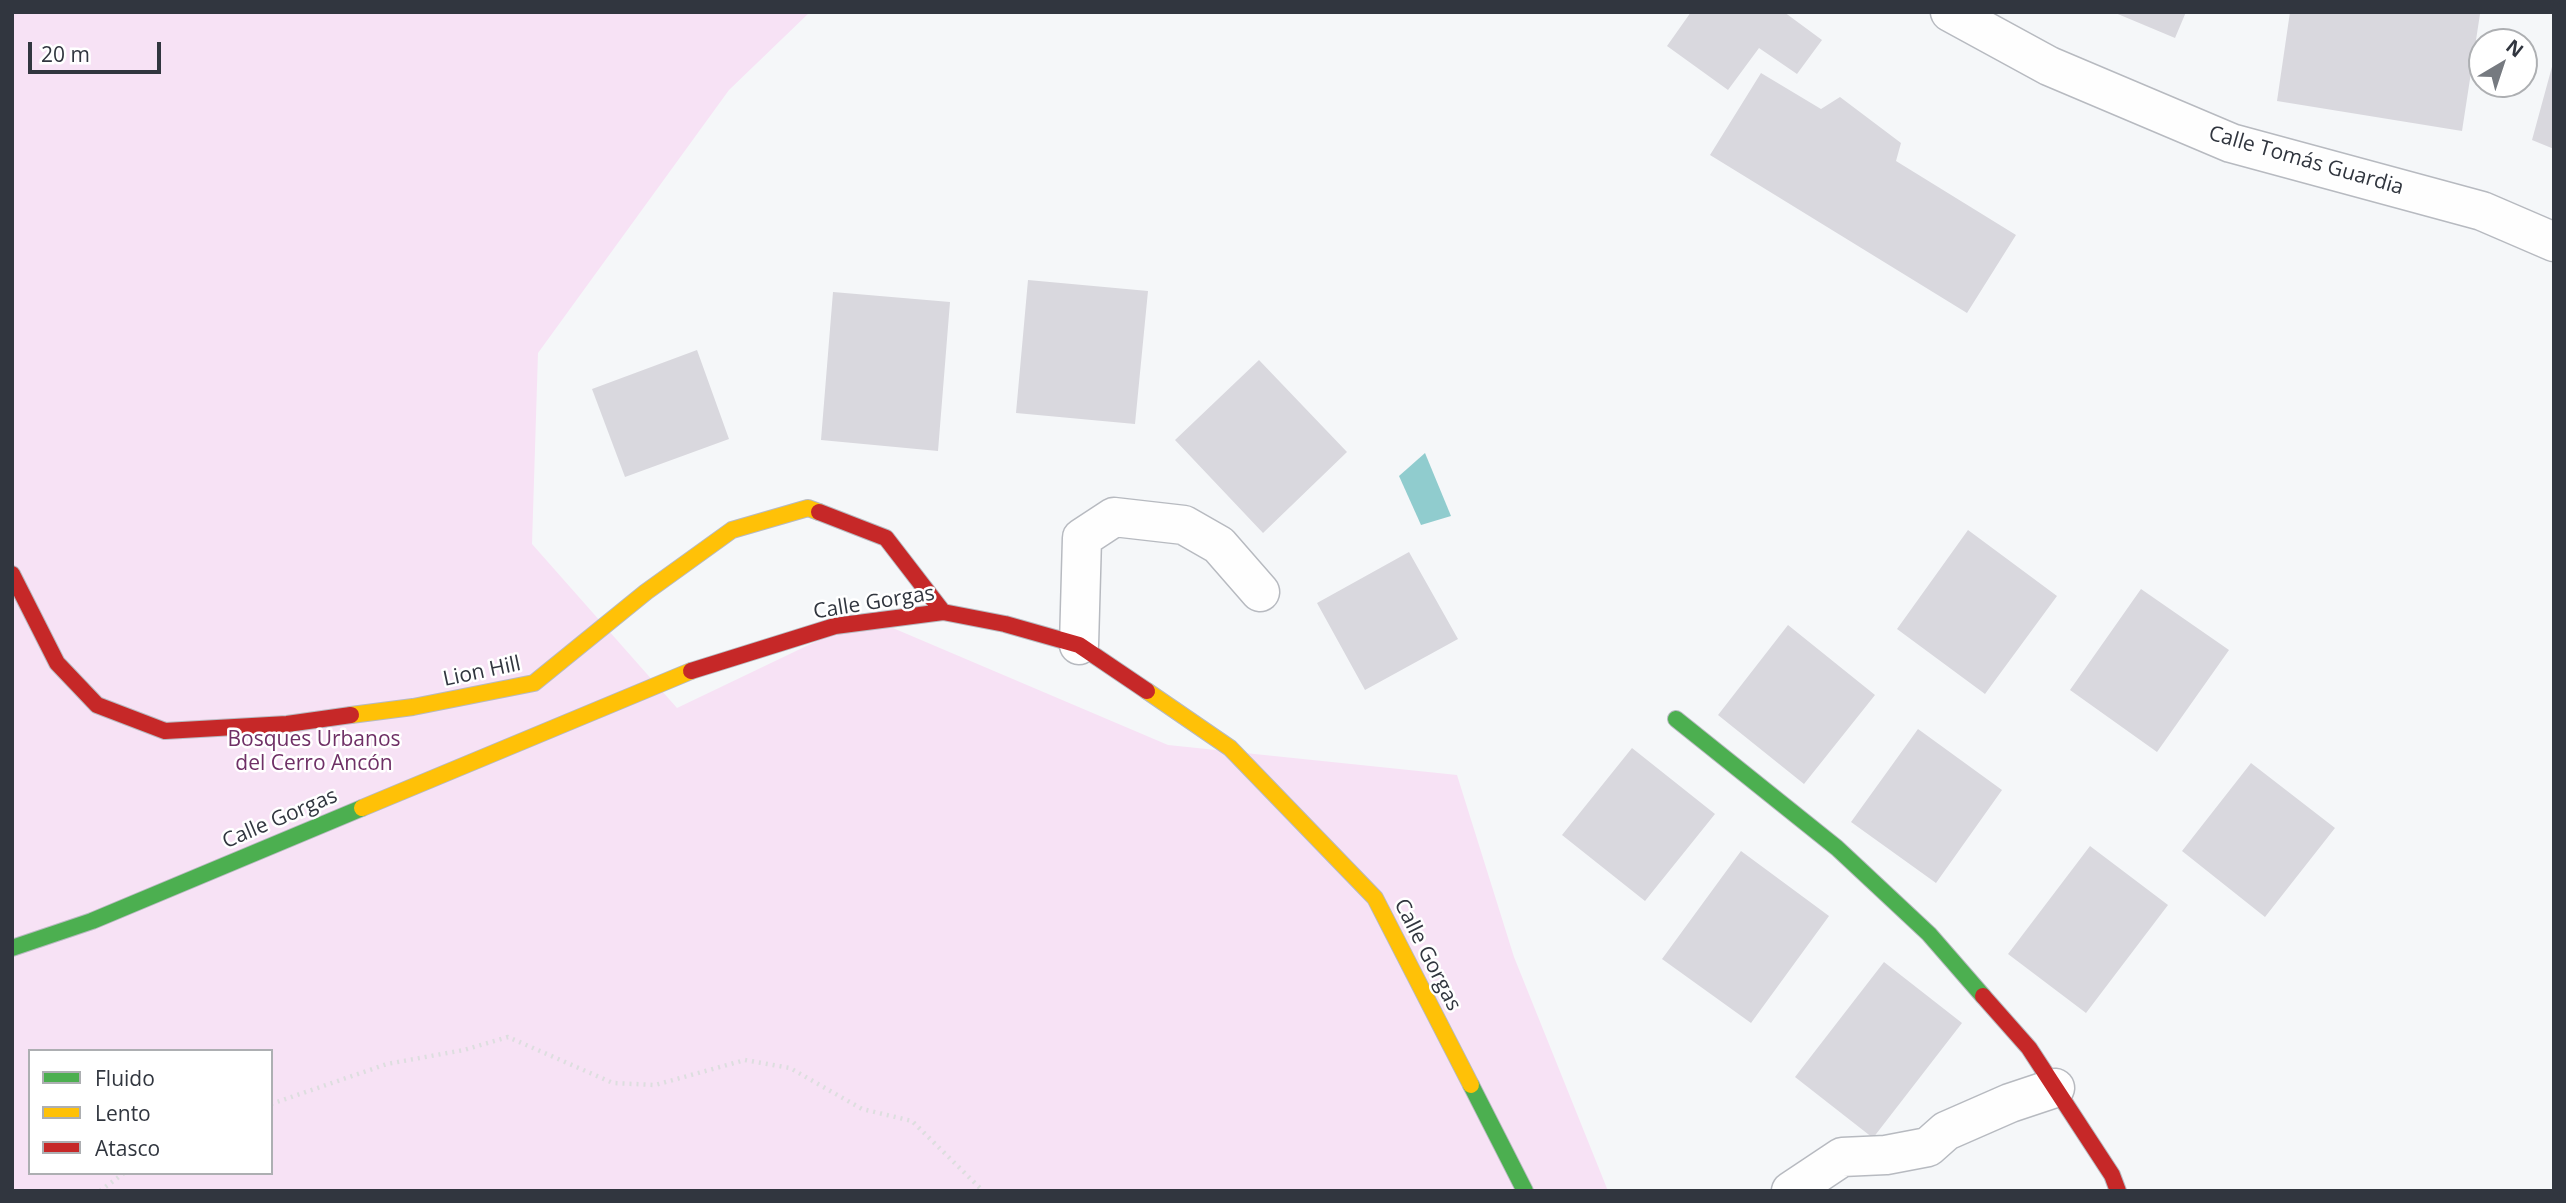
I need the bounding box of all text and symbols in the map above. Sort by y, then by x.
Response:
scale bar [32,28,164,72]
north arrow [2468,28,2538,98]
text: N [2501,33,2529,63]
text: 20 m [41,40,90,68]
street label: Calle Tomás Guardia [2206,121,2406,201]
street label: Calle Gorgas [812,581,936,625]
street label: Lion Hill [441,652,523,692]
park label: Bosques Urbanos del Cerro Ancón [227,727,401,777]
street label: Calle Gorgas [219,784,341,854]
street label: Calle Gorgas [1388,895,1466,1015]
legend [28,1049,273,1175]
text: Fluido [95,1064,155,1092]
text: Lento [95,1099,151,1127]
text: Atasco [95,1134,160,1162]

